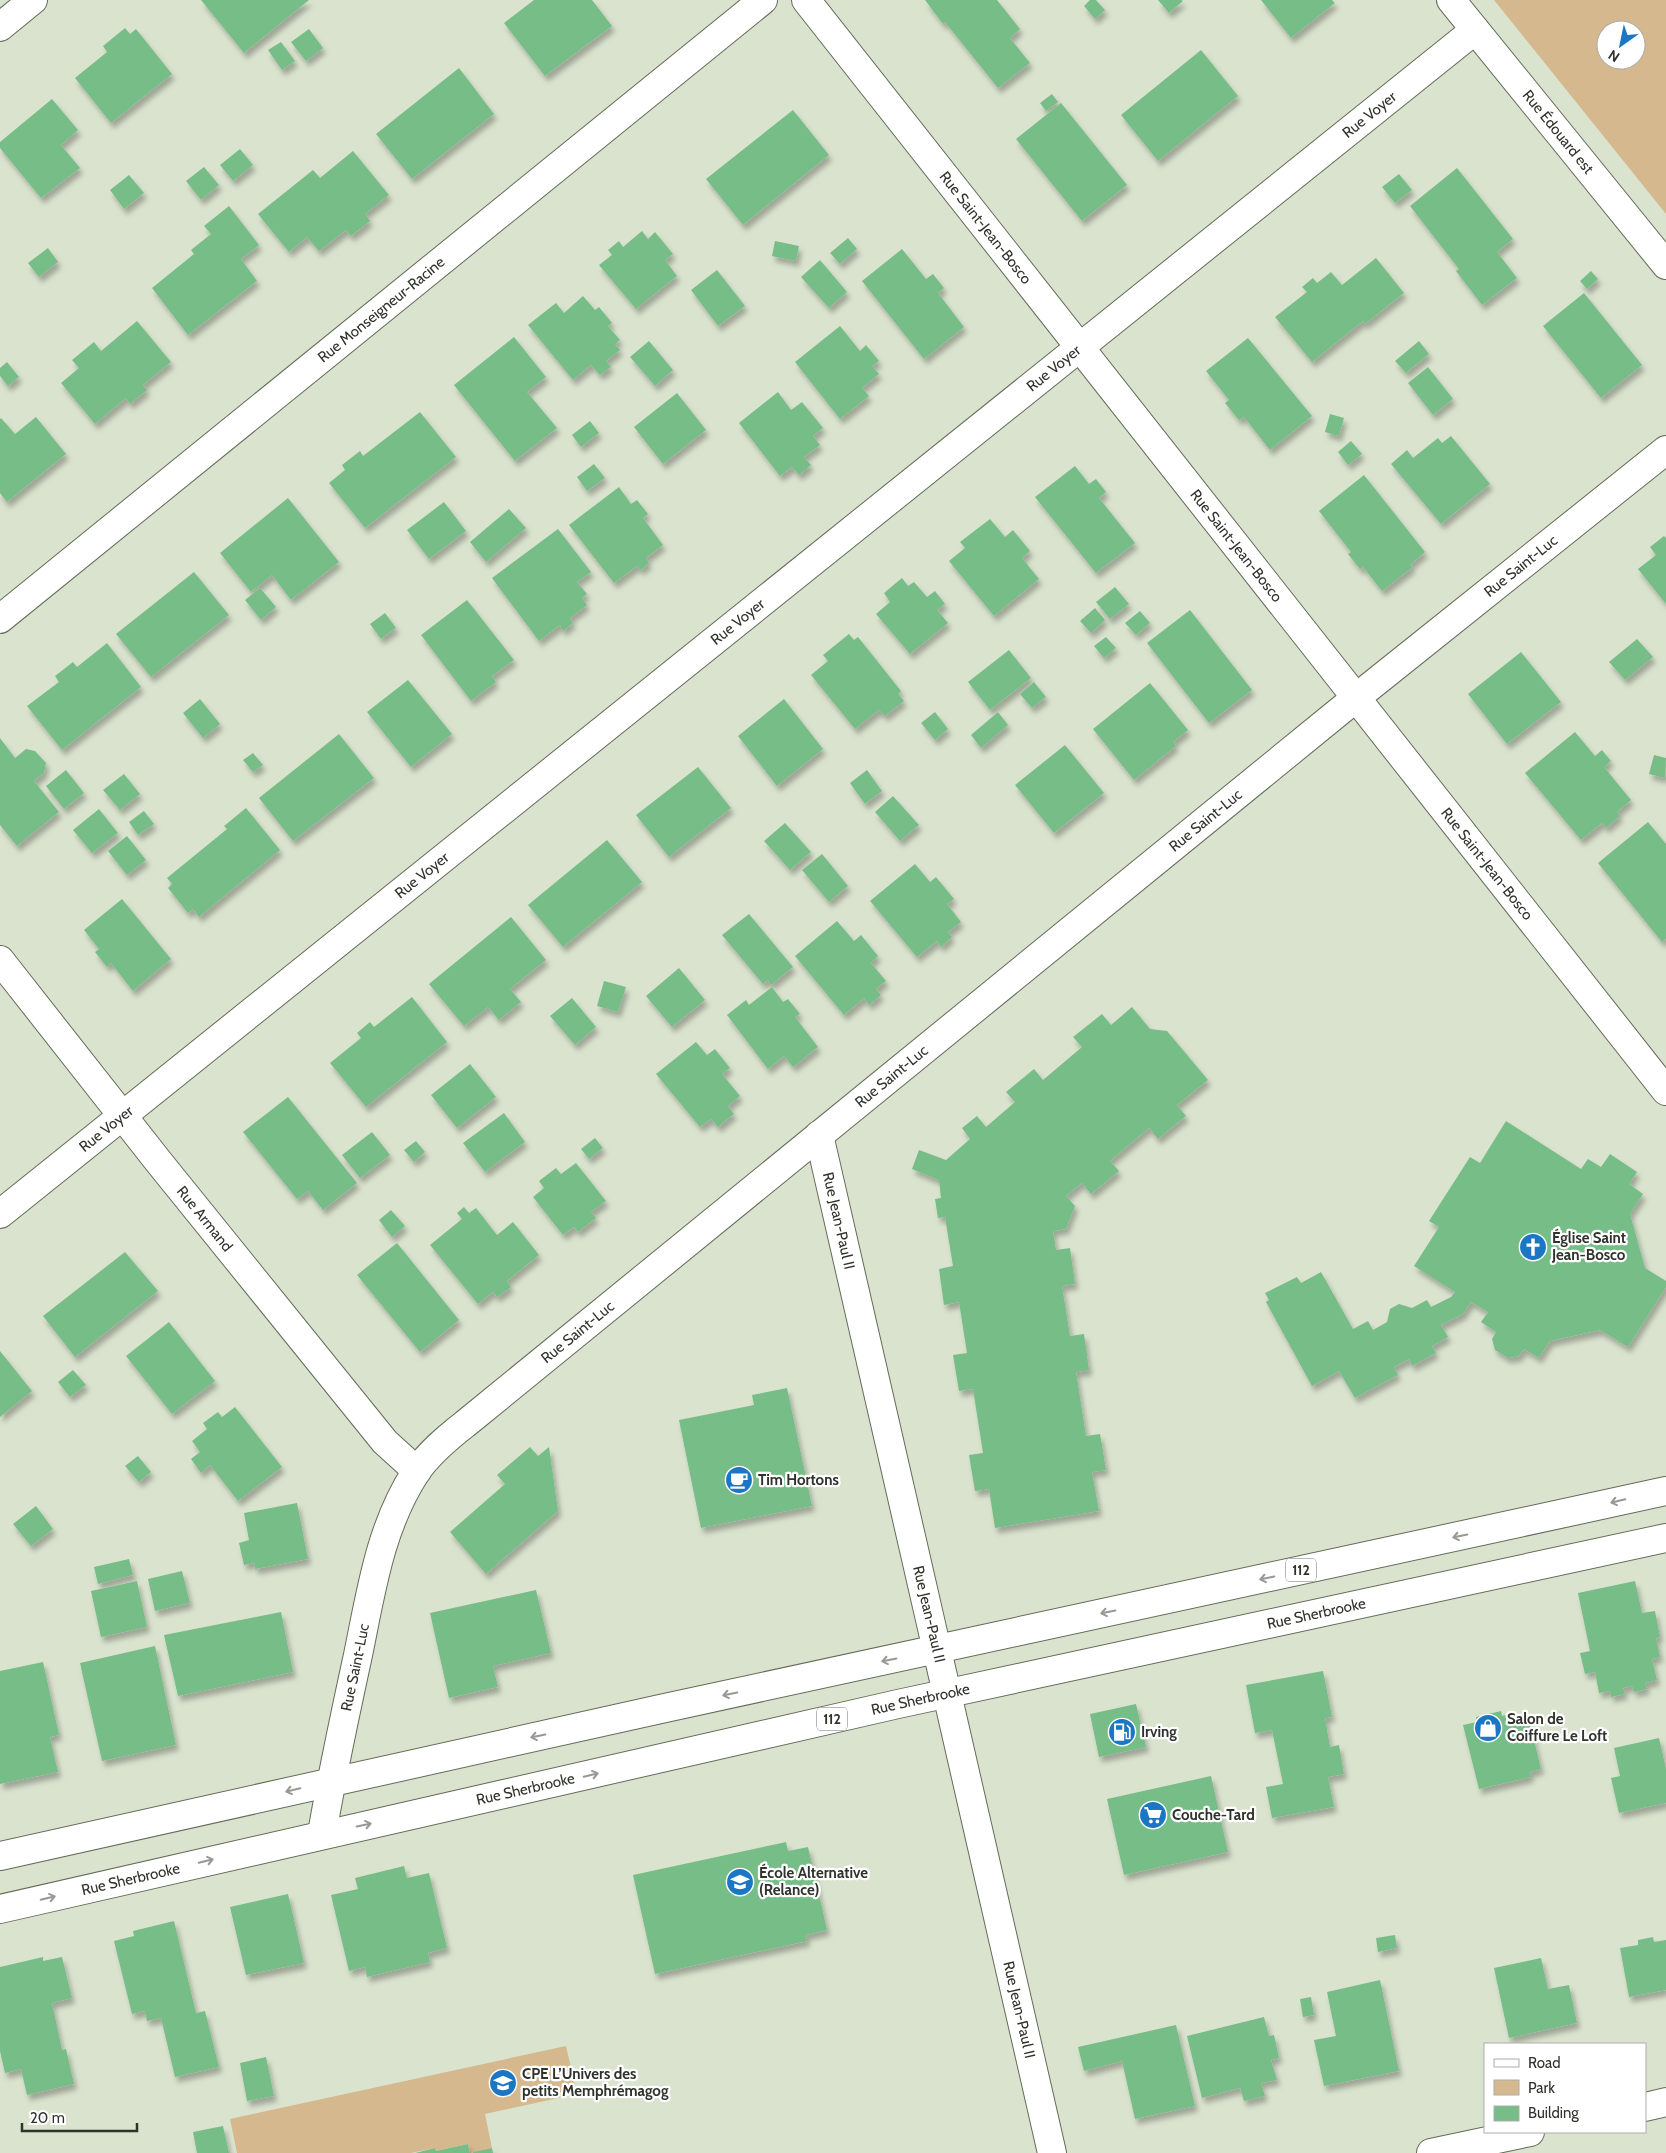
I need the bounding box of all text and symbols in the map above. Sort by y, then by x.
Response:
north arrow [1596,20,1646,70]
text: N [1605,46,1623,66]
street label: Rue Édouard est [1519,86,1597,178]
street label: Rue Voyer [1339,88,1400,142]
street label: Rue Saint-Jean-Bosco [936,168,1035,288]
street label: Rue Monseigneur-Racine [314,253,449,366]
street label: Rue Voyer [1023,341,1084,395]
street label: Rue Saint-Jean-Bosco [1186,486,1286,606]
street label: Rue Saint-Luc [1480,531,1561,601]
street label: Rue Voyer [707,595,769,649]
street label: Rue Saint-Luc [1165,785,1246,855]
street label: Rue Saint-Jean-Bosco [1437,804,1537,924]
street label: Rue Voyer [391,848,453,902]
street label: Rue Saint-Luc [851,1041,932,1111]
street label: Rue Voyer [75,1102,137,1156]
street label: Rue Jean-Paul II [819,1170,858,1271]
street label: Rue Armand [173,1182,237,1255]
place label: Église Saint Jean-Bosco [1551,1228,1626,1264]
church icon: Église Saint Jean-Bosco [1518,1232,1548,1262]
street label: Rue Saint-Luc [538,1297,618,1367]
cafe icon: Tim Hortons [724,1465,754,1495]
place label: Tim Hortons [758,1471,839,1489]
one-way arrow [1611,1497,1627,1506]
one-way arrow [1452,1531,1468,1541]
road number: 112 [1286,1558,1316,1582]
street label: Rue Jean-Paul II [909,1564,949,1664]
one-way arrow [1259,1573,1275,1583]
street label: Rue Sherbrooke [1265,1594,1368,1633]
one-way arrow [1100,1608,1116,1617]
street label: Rue Saint-Luc [337,1622,373,1713]
one-way arrow [882,1656,898,1665]
street label: Rue Sherbrooke [869,1680,972,1719]
one-way arrow [723,1690,739,1699]
road number: 112 [817,1708,847,1730]
place label: Salon de Coiffure Le Loft [1507,1710,1607,1745]
shop icon: Salon de Coiffure Le Loft [1473,1713,1503,1743]
fuel station icon: Irving [1107,1717,1137,1747]
place label: Irving [1141,1723,1177,1741]
one-way arrow [530,1732,546,1742]
street label: Rue Sherbrooke [474,1769,577,1809]
one-way arrow [583,1770,599,1779]
one-way arrow [286,1786,302,1796]
supermarket icon: Couche-Tard [1138,1800,1168,1830]
place label: Couche-Tard [1172,1806,1255,1824]
one-way arrow [356,1820,372,1829]
one-way arrow [197,1856,213,1865]
street label: Rue Sherbrooke [80,1859,182,1899]
place label: École Alternative (Relance) [759,1863,868,1899]
school or university icon: École Alternative (Relance) [725,1867,755,1897]
one-way arrow [39,1893,55,1902]
street label: Rue Jean-Paul II [999,1959,1039,2060]
legend [1484,2043,1646,2133]
text: Road [1528,2054,1561,2072]
place label: CPE L’Univers des petits Memphrémagog [522,2065,669,2100]
school or university icon: CPE L’Univers des petits Memphrémagog [488,2068,518,2098]
text: Park [1528,2079,1555,2097]
scale bar [22,2100,138,2132]
text: Building [1528,2104,1579,2122]
text: 20 m [30,2109,65,2127]

